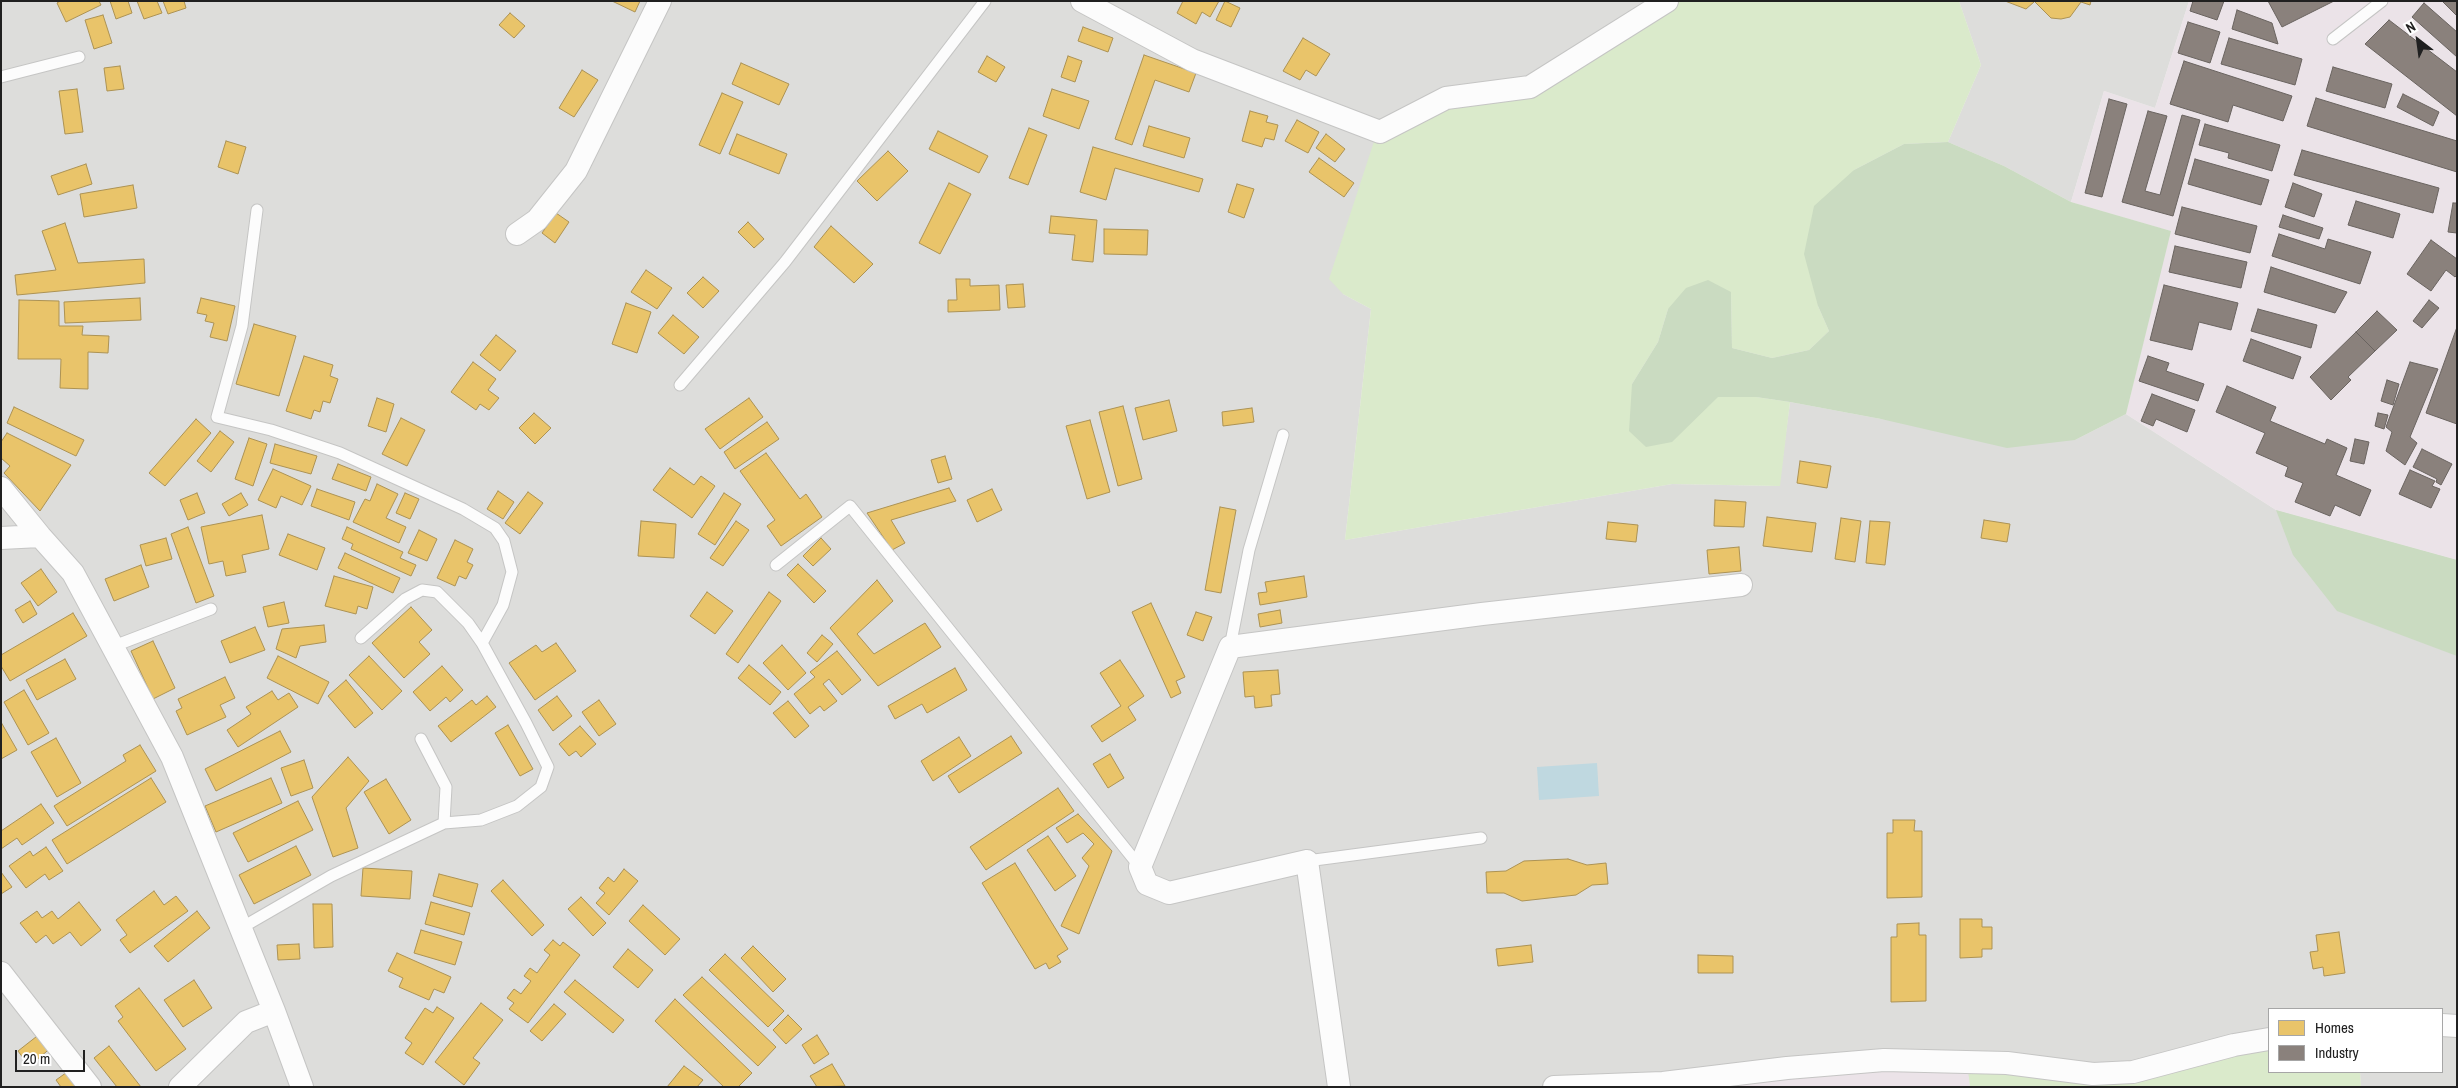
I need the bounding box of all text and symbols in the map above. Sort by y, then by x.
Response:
north arrow [2393,15,2443,65]
text: N [2402,17,2419,37]
legend [2268,1008,2443,1073]
text: Homes [2315,1017,2354,1038]
scale bar [18,1040,88,1072]
text: Industry [2315,1042,2359,1063]
text: 20 m [23,1048,50,1069]

